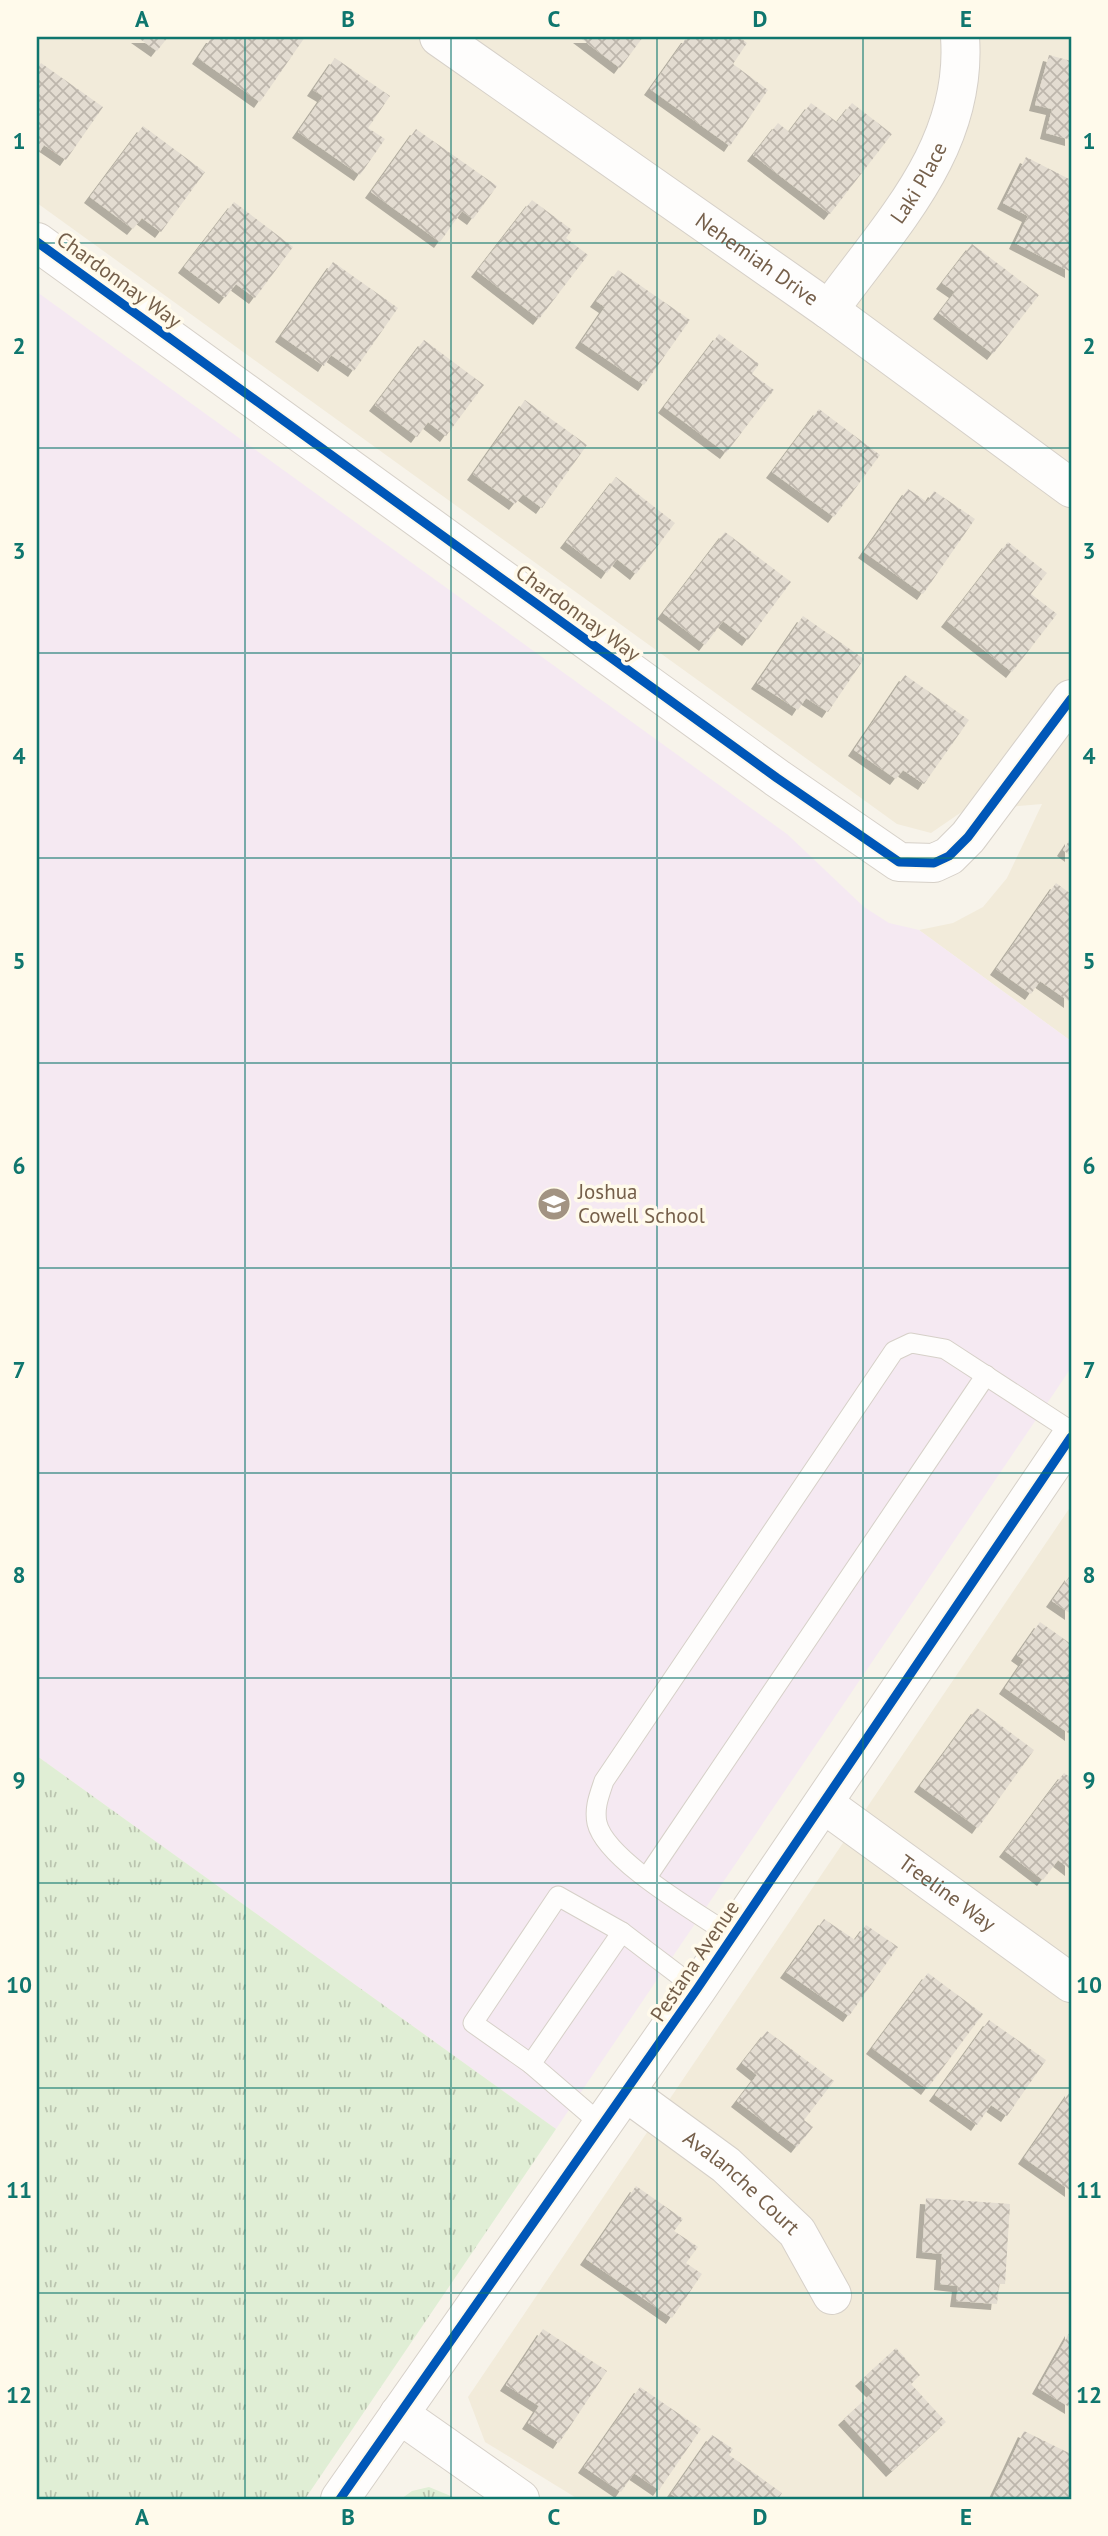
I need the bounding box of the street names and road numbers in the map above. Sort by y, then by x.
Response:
street label: Laki Place [884,138,953,229]
street label: Nehemiah Drive [690,207,824,312]
street label: Chardonnay Way [52,225,187,334]
street label: Chardonnay Way [511,558,646,667]
street label: Treeline Way [893,1849,1001,1937]
street label: Pestana Avenue [644,1895,745,2026]
street label: Avalanche Court [678,2124,806,2241]

